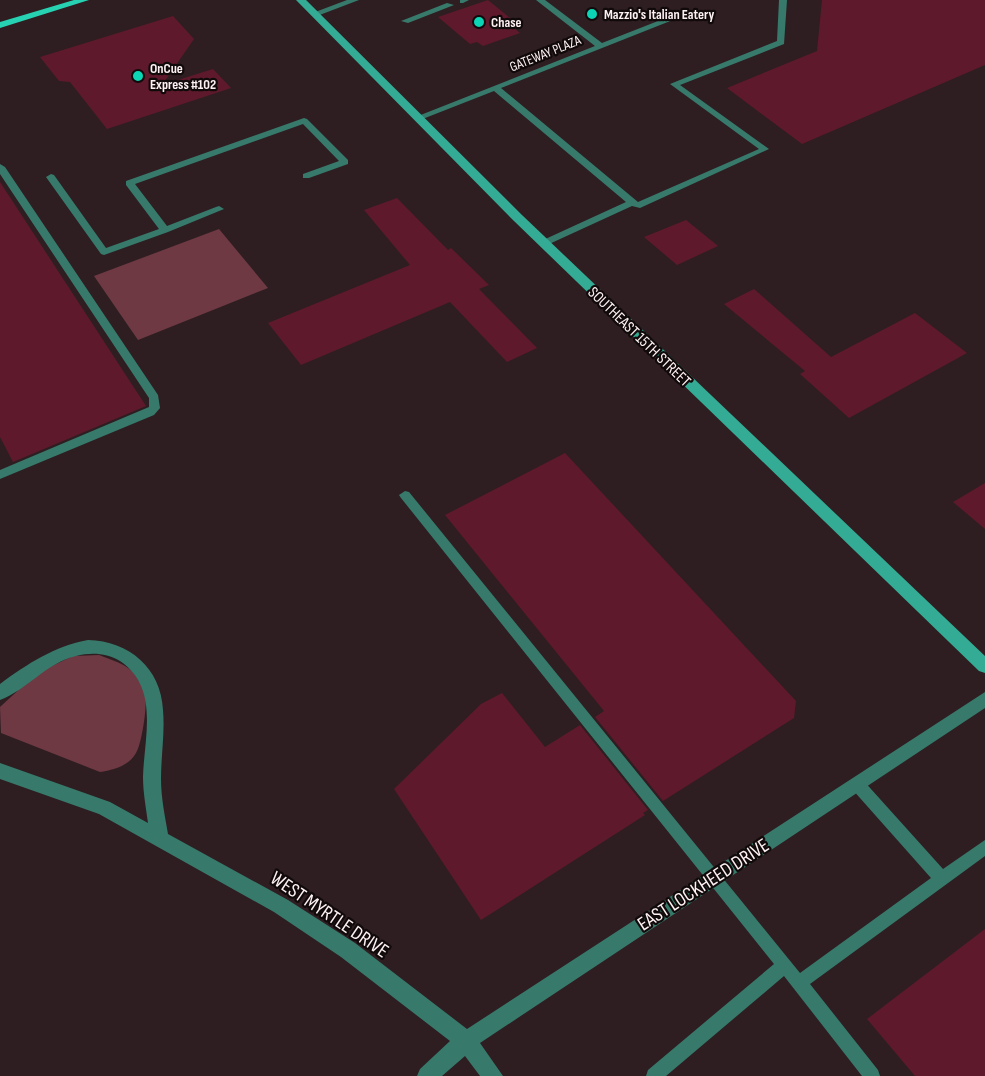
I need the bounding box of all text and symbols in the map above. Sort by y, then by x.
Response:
place label: Mazzio's Italian Eatery [604,6,715,23]
marker: Mazzio's Italian Eatery [585,7,599,21]
place label: Chase [491,14,522,31]
marker: Chase [472,15,486,29]
street label: GATEWAY PLAZA [507,31,584,75]
place label: OnCue Express #102 [150,60,216,93]
marker: OnCue Express #102 [131,69,145,83]
street label: SOUTHEAST 15TH STREET [584,283,695,391]
street label: EAST LOCKHEED DRIVE [633,833,774,936]
street label: WEST MYRTLE DRIVE [266,866,393,963]

